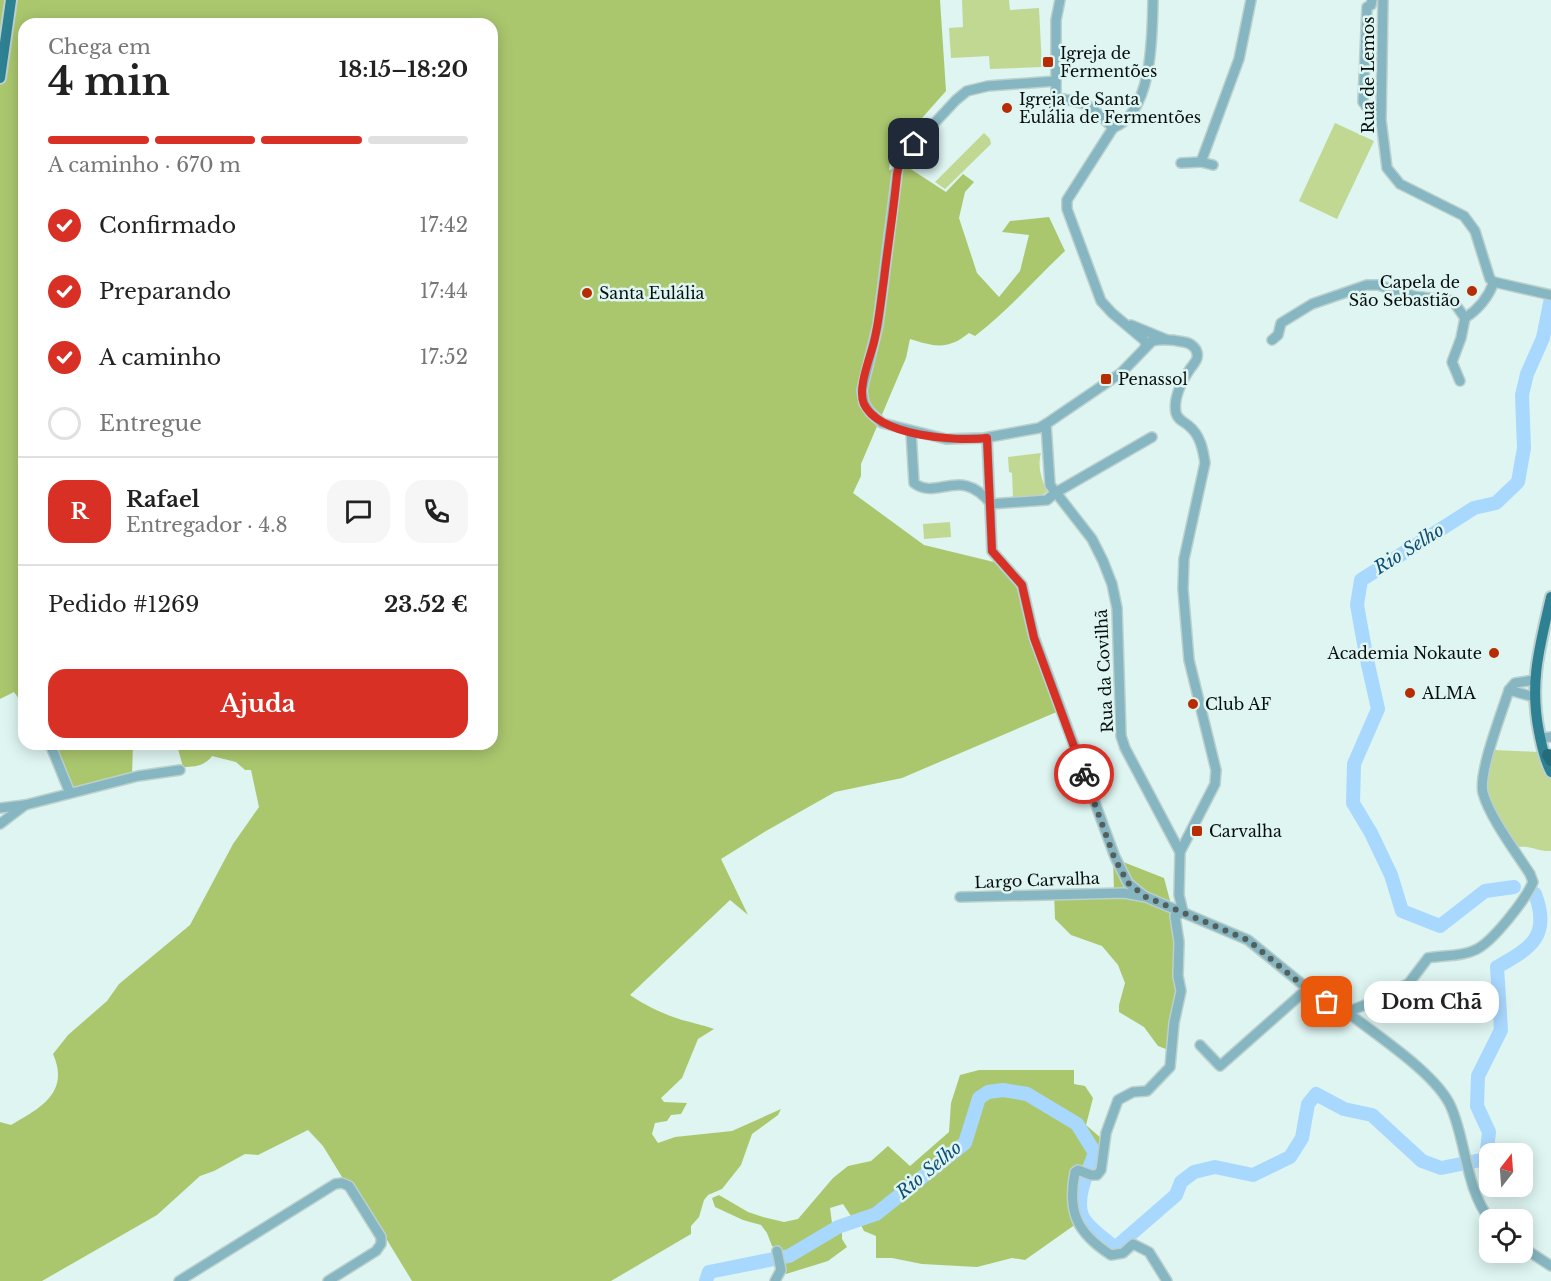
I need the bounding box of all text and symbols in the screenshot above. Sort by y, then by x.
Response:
street label: Rua de Lemos [1358,17,1378,133]
text: Chega em [48,35,151,59]
place label: Igreja de Fermentões [1060,43,1157,81]
marker: Igreja de Fermentões [1041,55,1055,69]
text: 18:15–18:20 [339,56,468,83]
text: 4 min [48,57,170,106]
place label: Igreja de Santa Eulália de Fermentões [1019,89,1201,127]
marker: Igreja de Santa Eulália de Fermentões [1000,101,1014,115]
pin [888,118,939,169]
icon: home [897,127,930,160]
text: A caminho · 670 m [48,153,241,177]
icon: check [48,209,81,242]
text: Confirmado [99,212,236,239]
text: 17:42 [419,213,468,237]
place label: Capela de São Sebastião [1349,272,1460,310]
icon: check [48,275,81,308]
text: Preparando [99,278,231,305]
text: 17:44 [420,279,468,303]
place label: Santa Eulália [599,283,705,303]
marker: Capela de São Sebastião [1465,284,1479,298]
marker: Santa Eulália [580,286,594,300]
icon: check [48,341,81,374]
text: A caminho [99,344,221,371]
text: 17:52 [420,345,468,369]
place label: Penassol [1118,369,1188,389]
marker: Penassol [1099,372,1113,386]
text: Entregue [99,410,202,437]
button: chat [327,480,390,543]
button: phone [405,480,468,543]
text: Rafael [126,486,200,513]
text: R [71,498,88,525]
text: Entregador · 4.8 [126,513,288,537]
water label: Rio Selho [1369,519,1448,580]
text: Pedido #1269 [48,591,199,618]
text: 23.52 € [384,591,468,618]
street label: Rua da Covilhã [1091,608,1117,733]
place label: Academia Nokaute [1327,643,1482,663]
marker: Academia Nokaute [1487,646,1501,660]
button: Ajuda [48,669,468,738]
place label: ALMA [1421,683,1476,703]
marker: ALMA [1403,686,1417,700]
place label: Club AF [1205,694,1272,714]
marker: Club AF [1186,697,1200,711]
courier [1054,744,1114,804]
icon: bike [1068,758,1101,791]
place label: Carvalha [1209,821,1282,841]
marker: Carvalha [1190,824,1204,838]
street label: Largo Carvalha [974,868,1100,892]
pin [1301,976,1352,1027]
callout: Dom Chã [1363,981,1498,1023]
icon: bag [1310,985,1343,1018]
text: Dom Chã [1381,990,1482,1014]
water label: Rio Selho [891,1136,966,1204]
north arrow [1479,1143,1533,1197]
map controls [1479,1143,1533,1263]
button: locate [1479,1209,1533,1263]

